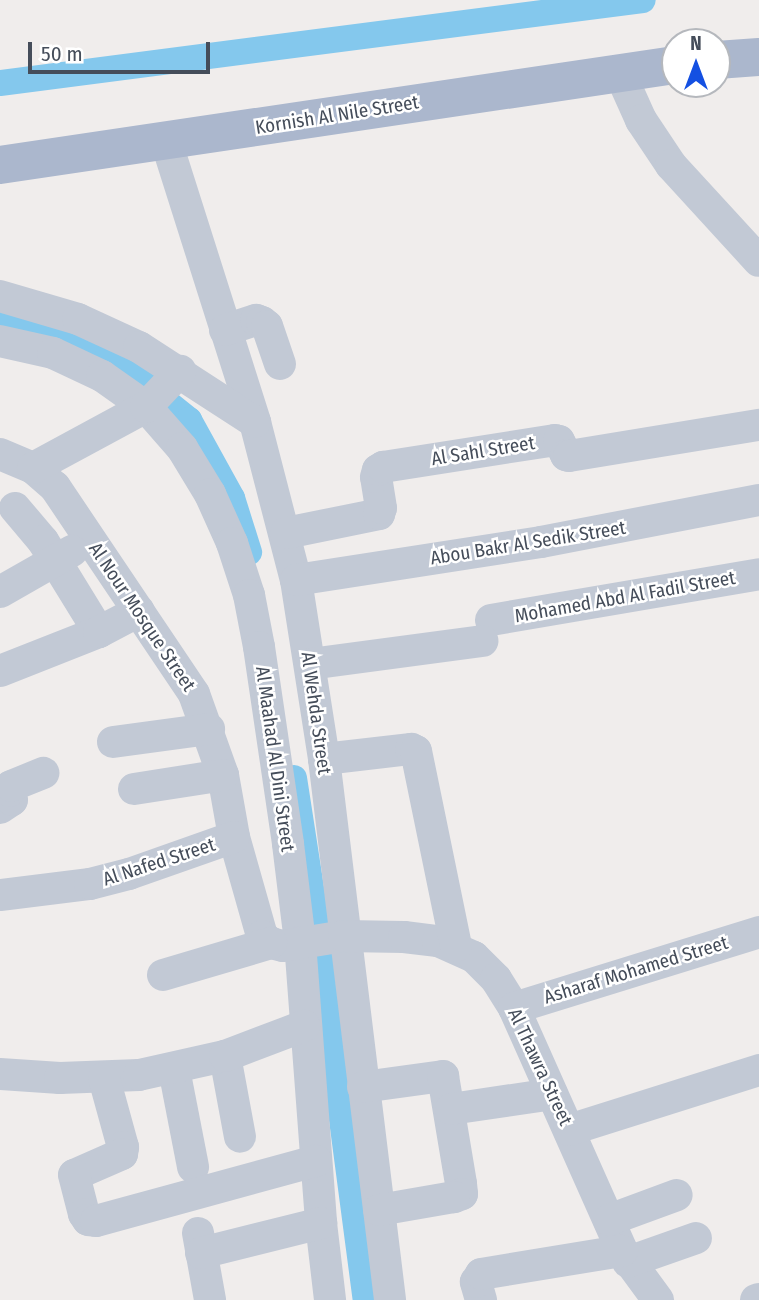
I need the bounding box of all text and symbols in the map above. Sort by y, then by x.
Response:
scale bar [32,28,214,72]
north arrow [661,28,731,98]
text: N [690,32,702,55]
text: 50 m [41,41,83,67]
street label: Kornish Al Nile Street [254,91,420,139]
street label: Al Sahl Street [430,432,536,470]
street label: Abou Bakr Al Sedik Street [429,516,627,570]
street label: Al Nour Mosque Street [84,538,200,696]
street label: Mohamed Abd Al Fadil Street [513,566,737,628]
street label: Al Wehda Street [296,650,336,776]
street label: Al Maahad Al Dini Street [251,665,299,853]
street label: Al Nafed Street [100,833,218,891]
street label: Asharaf Mohamed Street [541,931,731,1009]
street label: Al Thawra Street [503,1005,577,1129]

